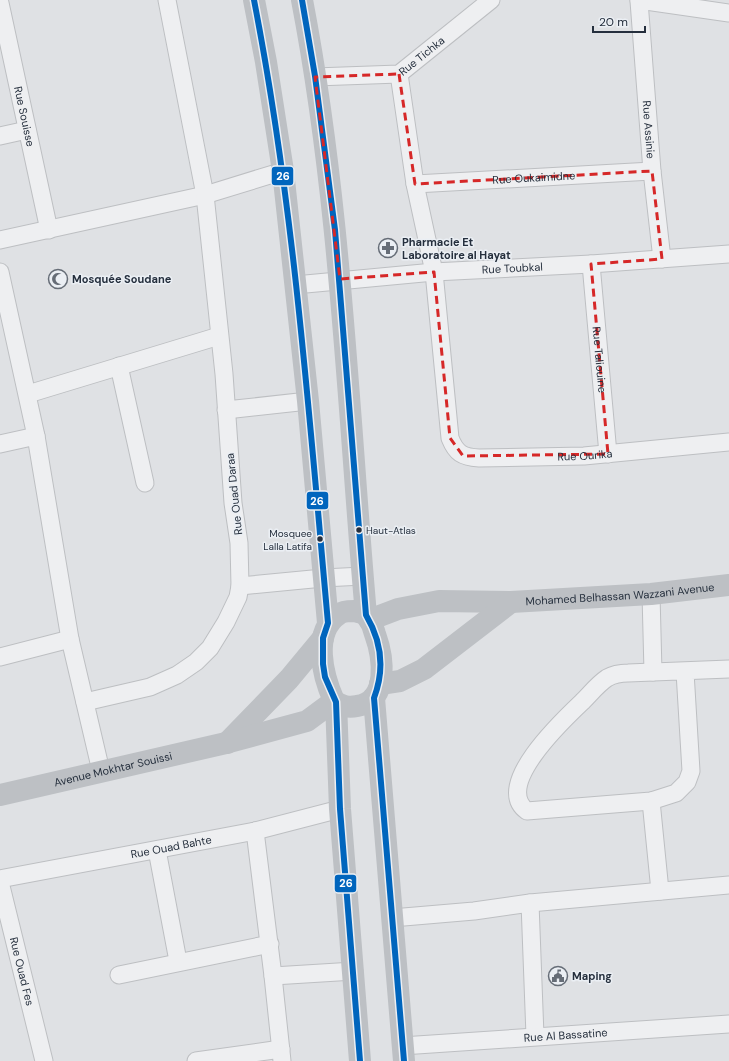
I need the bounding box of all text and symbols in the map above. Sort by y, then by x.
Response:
scale bar [593,8,645,34]
text: 20 m [599,14,628,30]
street label: Rue Tichka [396,33,447,79]
street label: Rue Souisse [11,85,38,148]
street label: Rue Assinie [640,100,658,159]
line badge: 26 [271,166,294,186]
street label: Rue Oukaimidne [492,168,576,187]
text: 26 [276,169,290,183]
place label: Pharmacie Et Laboratoire al Hayat [402,235,511,262]
pharmacy icon: Pharmacie Et Laboratoire al Hayat [377,237,399,259]
street label: Rue Toubkal [482,259,543,277]
mosque icon: Mosquée Soudane [47,268,69,290]
place label: Mosquée Soudane [72,272,172,286]
street label: Rue Taliouine [590,326,609,393]
street label: Rue Ourika [557,446,613,464]
street label: Rue Ouad Daraa [223,452,245,536]
line badge: 26 [306,491,329,510]
text: 26 [310,494,324,508]
place label: Haut-Atlas [366,524,416,537]
marker: Haut-Atlas [354,525,364,535]
place label: Mosquee Lalla Latifa [263,527,312,553]
marker: Mosquee Lalla Latifa [315,534,325,544]
street label: Mohamed Belhassan Wazzani Avenue [525,580,715,608]
street label: Avenue Mokhtar Souissi [53,749,174,789]
street label: Rue Ouad Bahte [129,832,213,861]
line badge: 26 [334,874,357,893]
text: 26 [339,876,353,890]
street label: Rue Ouad Fes [7,936,37,1007]
public building icon: Maping [547,965,569,987]
place label: Maping [572,969,612,983]
street label: Rue Al Bassatine [523,1025,608,1045]

